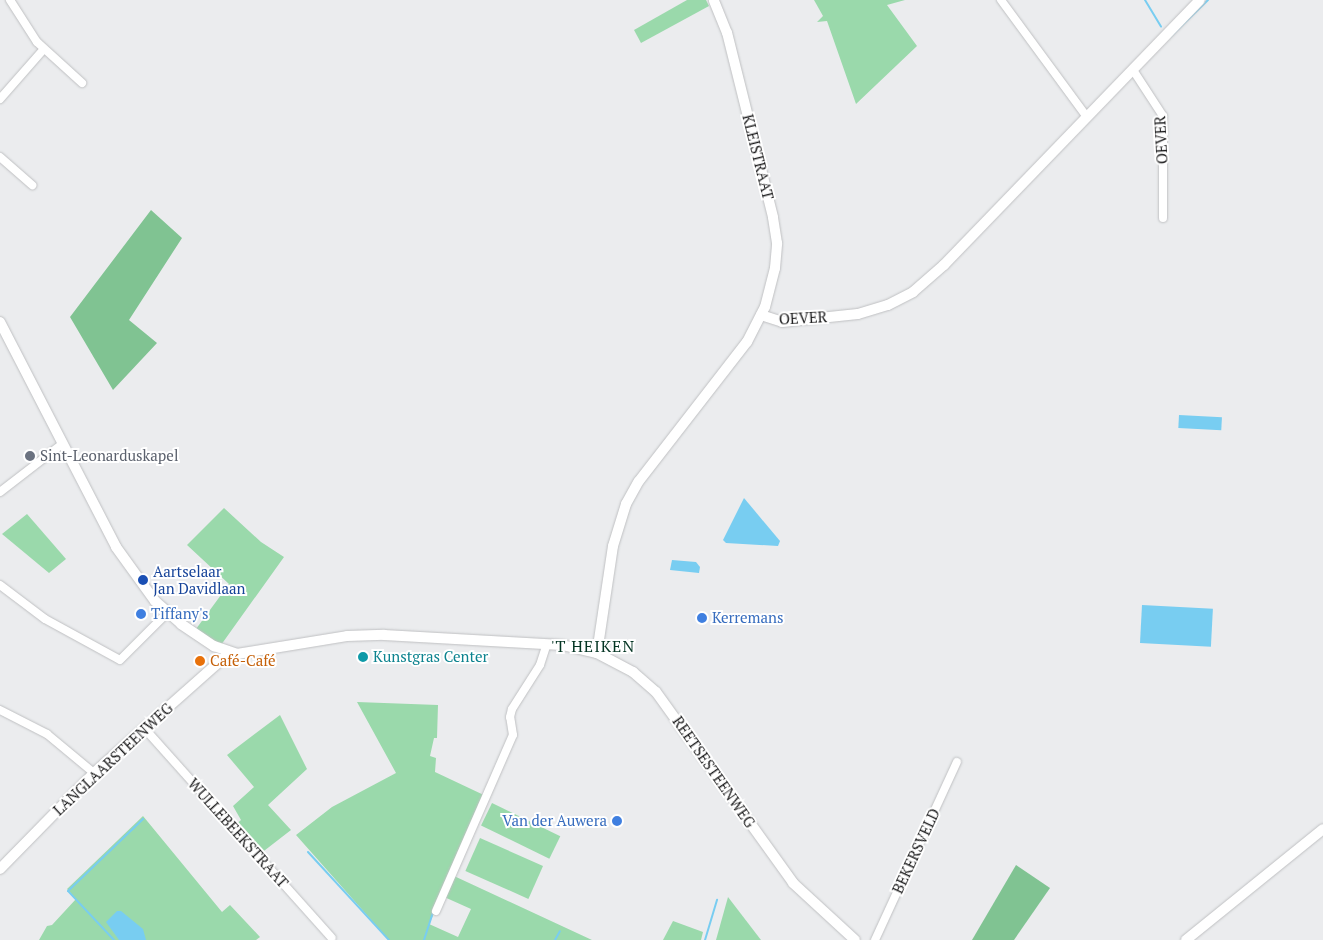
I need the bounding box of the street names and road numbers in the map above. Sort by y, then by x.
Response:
street label: KLEISTRAAT [739,112,777,202]
street label: OEVER [1151,115,1171,165]
street label: OEVER [778,308,828,328]
street label: LANGLAARSTEENWEG [49,699,177,819]
street label: REETSESTEENWEG [669,713,759,831]
street label: WULLEBEEKSTRAAT [184,775,292,891]
street label: BEKERSVELD [888,806,944,896]

